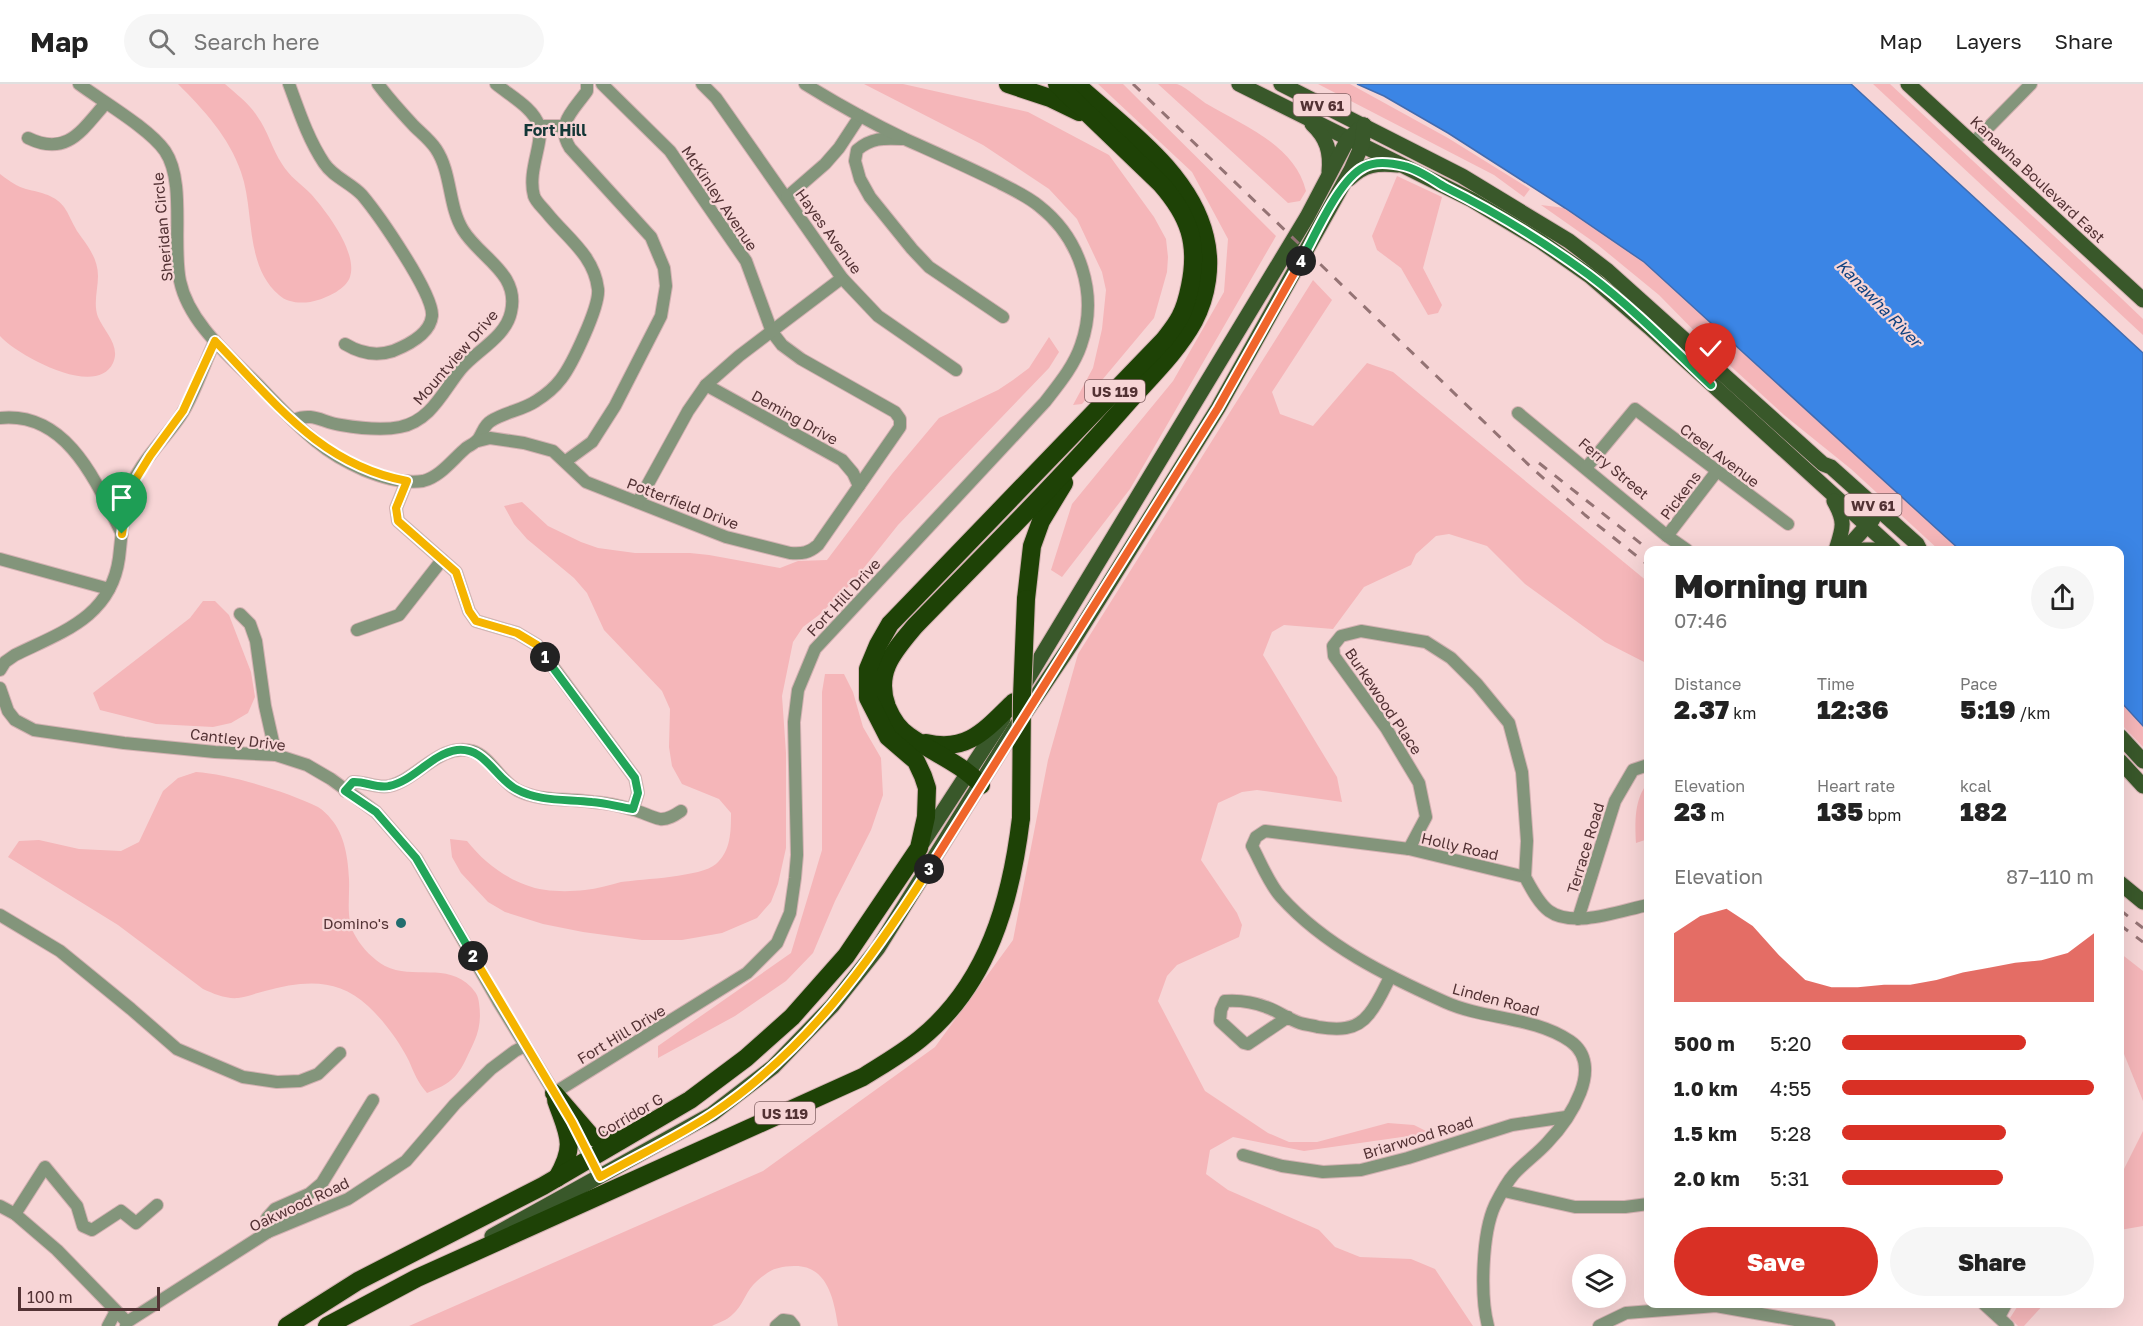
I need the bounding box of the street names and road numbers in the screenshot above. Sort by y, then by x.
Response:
road number: WV 61 [1294,94,1350,116]
street label: Kanawha Boulevard East [1967,112,2109,246]
street label: McKinley Avenue [678,142,762,254]
street label: Sheridan Circle [148,171,176,282]
street label: Hayes Avenue [792,185,866,277]
street label: Mountview Drive [409,305,501,408]
road number: US 119 [1085,380,1145,402]
street label: Deming Drive [749,386,842,448]
street label: Creel Avenue [1677,419,1764,491]
street label: Ferry Street [1575,433,1653,503]
street label: Pickens [1656,467,1704,523]
street label: Potterfield Drive [625,473,742,533]
road number: WV 61 [1844,494,1902,516]
street label: Fort Hill Drive [802,554,884,640]
street label: Burkewood Place [1342,644,1426,758]
street label: Cantley Drive [189,724,287,754]
street label: Terrace Road [1563,800,1607,896]
street label: Holly Road [1420,828,1500,864]
street label: Linden Road [1450,979,1542,1019]
street label: Fort Hill Drive [574,1000,669,1067]
street label: Corridor G [594,1089,666,1141]
road number: US 119 [755,1102,815,1124]
street label: Briarwood Road [1361,1112,1475,1162]
street label: Oakwood Road [246,1173,352,1235]

